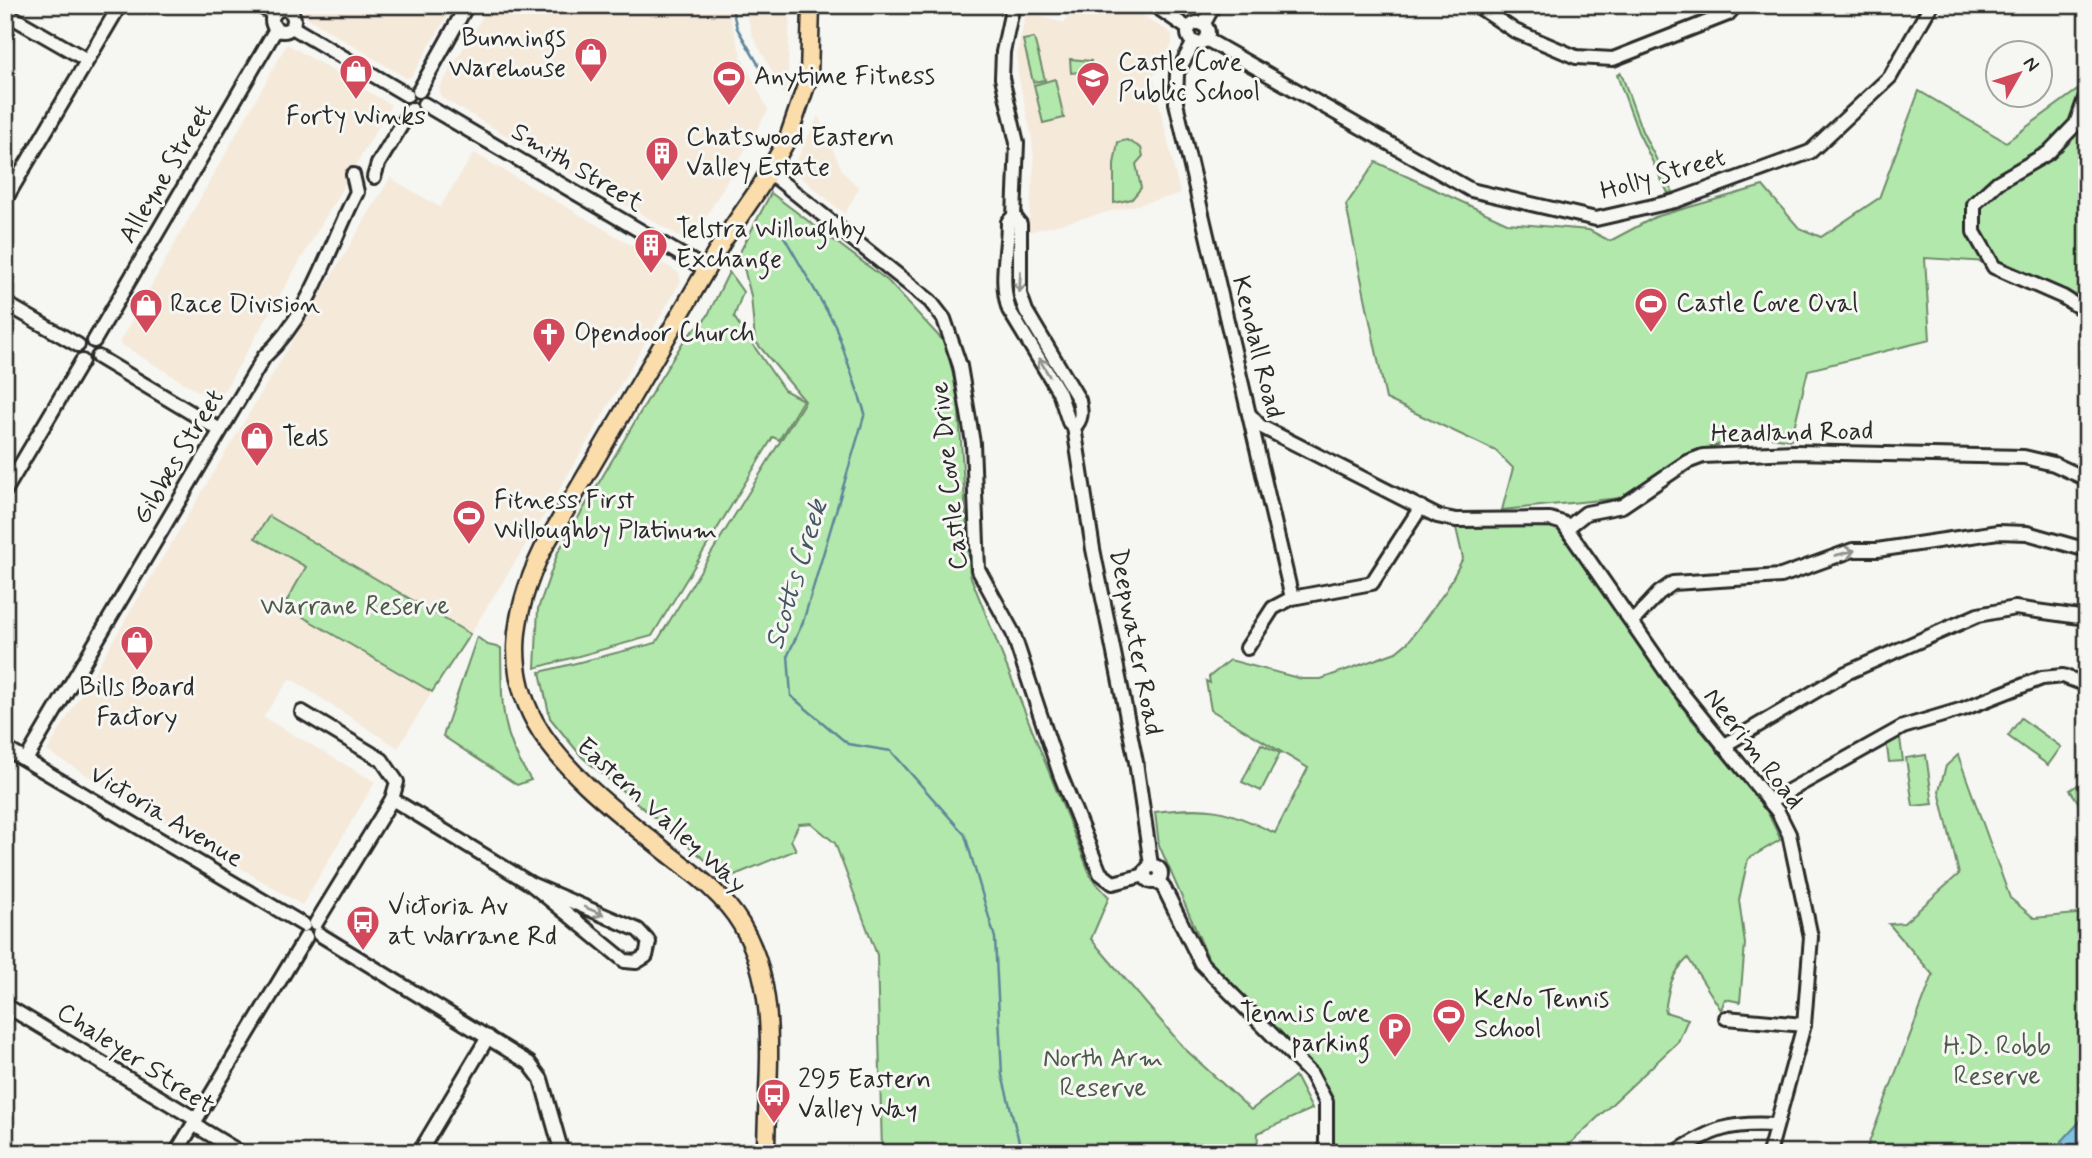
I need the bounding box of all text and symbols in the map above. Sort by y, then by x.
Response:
place label: Bunnings Warehouse [448,22,566,86]
shop icon: Bunnings Warehouse [572,35,610,84]
north arrow [1983,38,2054,108]
place label: Castle Cove Public School [1118,46,1260,110]
text: N [2017,51,2045,77]
shop icon: Forty Winks [337,52,375,101]
sports icon: Anytime Fitness [710,58,748,107]
school or university icon: Castle Cove Public School [1074,59,1112,108]
place label: Anytime Fitness [754,60,935,94]
street label: Alleyne Street [111,98,221,250]
place label: Forty Winks [286,100,426,134]
street label: Smith Street [505,115,649,221]
place label: Chatswood Eastern Valley Estate [686,121,894,185]
building icon: Chatswood Eastern Valley Estate [643,134,681,183]
street label: Holly Street [1596,141,1730,209]
place label: Telstra Willoughby Exchange [676,213,866,280]
building icon: Telstra Willoughby Exchange [632,226,670,275]
one-way arrow [1014,270,1027,293]
street label: Kendall Road [1223,272,1291,422]
sports icon: Castle Cove Oval [1632,285,1670,334]
shop icon: Race Division [127,286,165,335]
place label: Castle Cove Oval [1676,287,1858,321]
place label: Race Division [170,288,320,322]
church icon: Opendoor Church [530,315,568,364]
place label: Opendoor Church [574,317,755,351]
one-way arrow [1036,357,1050,377]
street label: Castle Cove Drive [923,380,977,572]
street label: Gibbes Street [125,383,233,531]
street label: Headland Road [1710,415,1874,451]
shop icon: Teds [238,419,276,468]
place label: Teds [282,421,328,455]
place label: Fitness First Willoughby Platinum [494,484,717,548]
water label: Scotts Creek [757,494,838,654]
sports icon: Fitness First Willoughby Platinum [450,497,488,546]
one-way arrow [1834,545,1856,558]
street label: Deepwater Road [1100,546,1170,738]
park label: Warrane Reserve [260,590,450,624]
shop icon: Bills Board Factory [118,623,156,672]
place label: Bills Board Factory [79,671,195,735]
street label: Neerim Road [1695,681,1811,817]
street label: Eastern Valley Way [569,730,753,902]
street label: Victoria Avenue [83,758,249,876]
place label: Victoria Av at Warrane Rd [388,890,557,954]
bus stop icon: Victoria Av at Warrane Rd [344,903,382,952]
one-way arrow [583,906,604,919]
place label: KeNo Tennis School [1474,983,1609,1047]
street label: Chaleyer Street [50,995,220,1123]
sports icon: KeNo Tennis School [1430,996,1468,1045]
place label: Tennis Cove parking [1240,997,1370,1064]
parking icon: Tennis Cove parking [1376,1010,1414,1059]
park label: H.D. Robb Reserve [1943,1030,2051,1094]
park label: North Arm Reserve [1043,1042,1163,1106]
place label: 295 Eastern Valley Way [798,1063,931,1127]
bus stop icon: 295 Eastern Valley Way [755,1076,793,1125]

